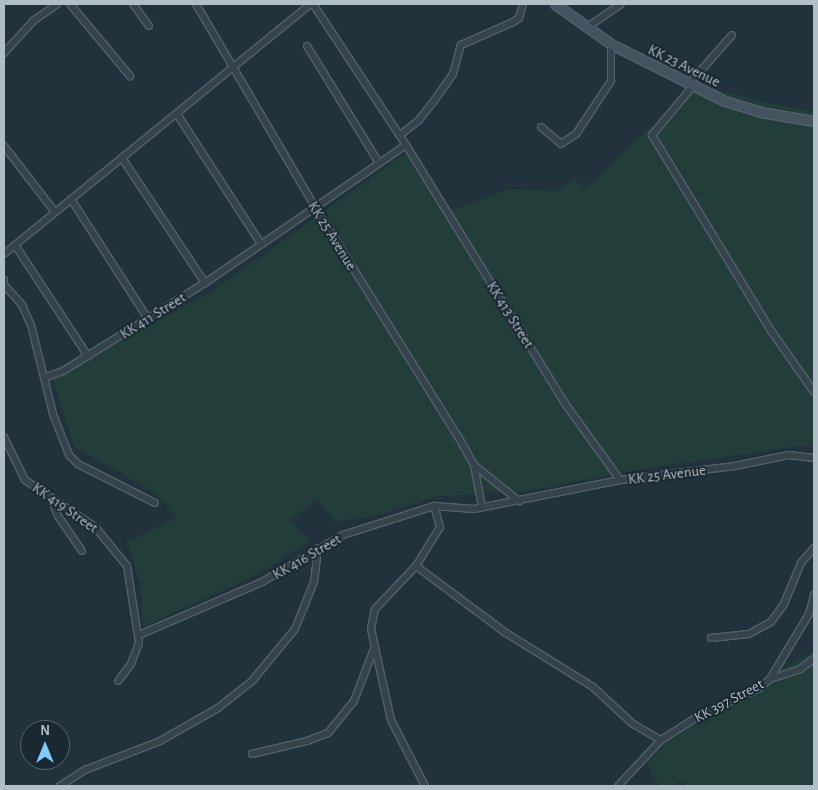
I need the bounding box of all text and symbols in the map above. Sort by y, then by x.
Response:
street label: KK 23 Avenue [645,41,723,91]
street label: KK 25 Avenue [304,198,360,274]
street label: KK 413 Street [482,278,538,352]
street label: KK 411 Street [117,289,189,343]
street label: KK 25 Avenue [627,461,707,489]
street label: KK 419 Street [29,479,101,537]
street label: KK 416 Street [270,530,344,584]
street label: KK 397 Street [691,675,767,727]
north arrow [20,720,70,770]
text: N [40,724,50,738]

